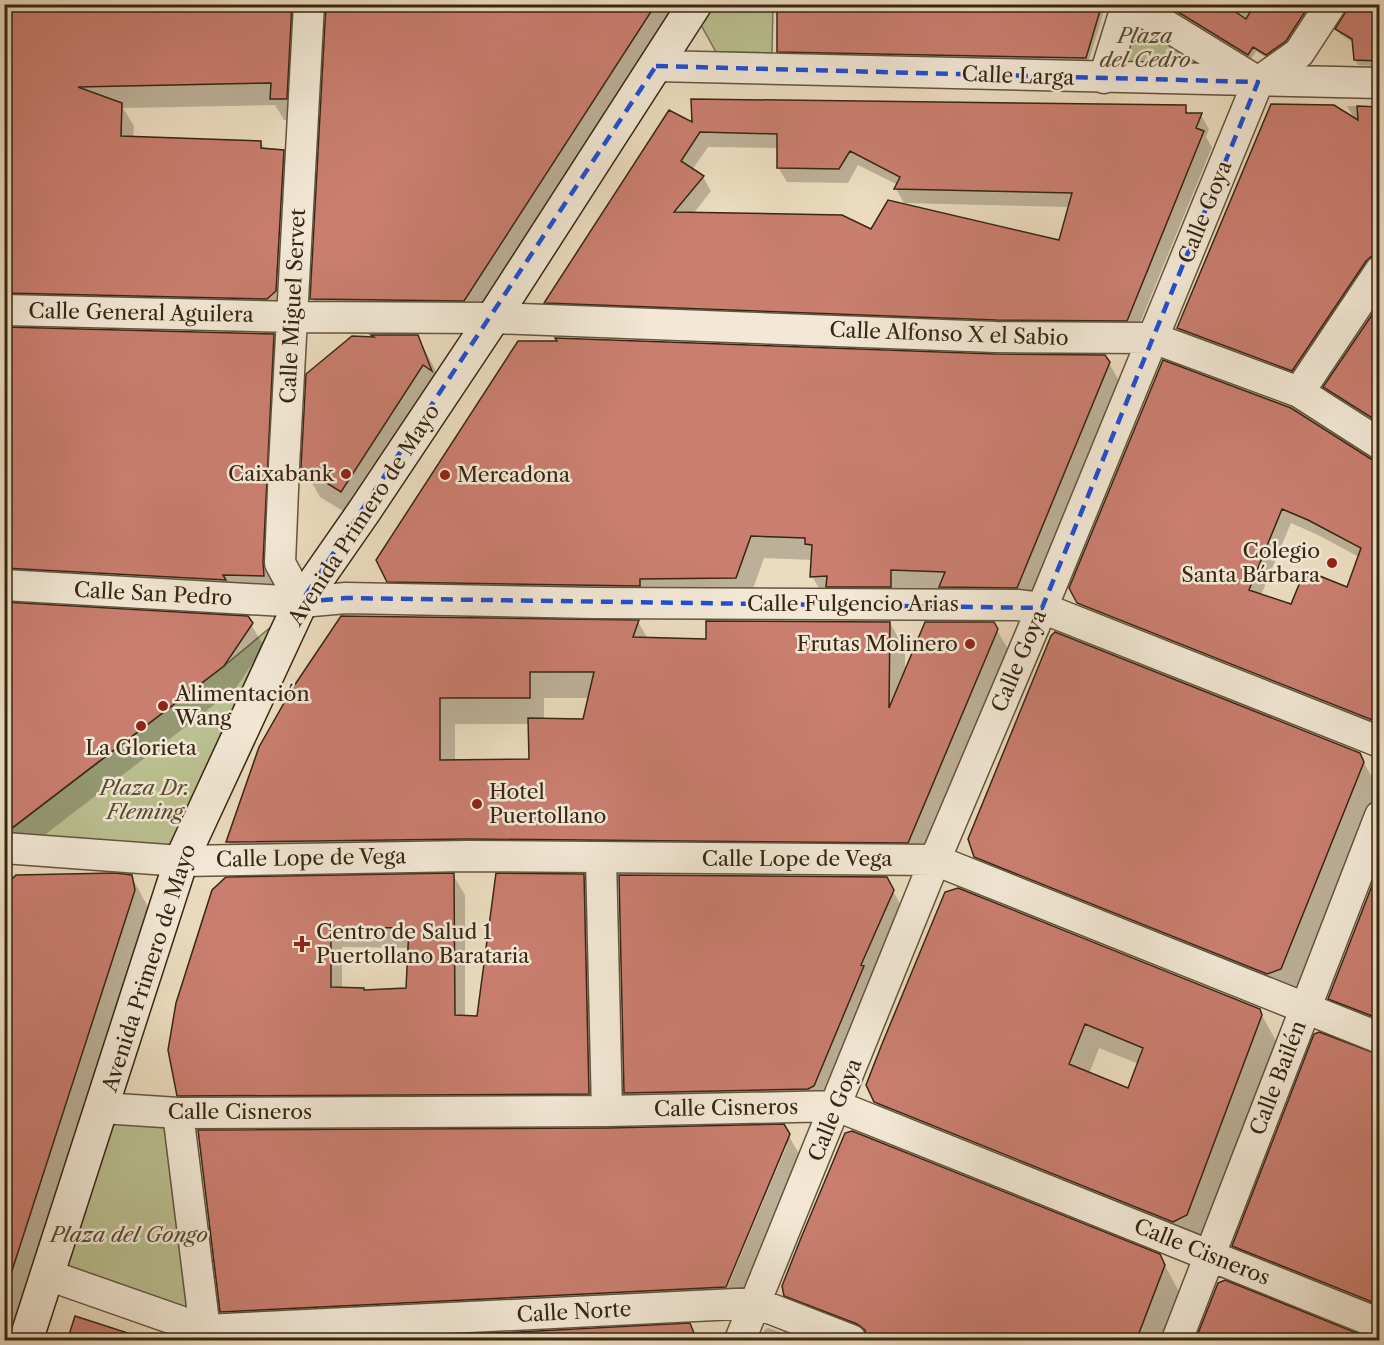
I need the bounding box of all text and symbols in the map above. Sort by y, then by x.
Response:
park label: Plaza del Cedro [1099,23,1191,72]
street label: Calle Larga [961,61,1076,90]
street label: Calle Goya [1173,156,1237,267]
street label: Calle Miguel Servet [275,207,310,404]
street label: Calle General Aguilera [28,298,255,327]
street label: Calle Alfonso X el Sabio [829,317,1069,350]
street label: Avenida Primero de Mayo [282,399,445,631]
place label: Caixabank [228,461,335,486]
place label: Mercadona [457,462,571,487]
marker: Caixabank [339,467,353,481]
marker: Mercadona [438,468,452,482]
place label: Colegio Santa Bárbara [1181,538,1321,587]
marker: Colegio Santa Bárbara [1325,556,1339,570]
street label: Calle San Pedro [73,577,233,610]
street label: Calle Fulgencio Arias [747,591,959,616]
street label: Calle Goya [986,605,1052,716]
place label: Frutas Molinero [797,631,958,656]
marker: Frutas Molinero [963,637,977,651]
place label: Alimentación Wang [174,681,310,730]
marker: Alimentación Wang [156,699,170,713]
marker: La Glorieta [134,719,148,733]
place label: La Glorieta [85,735,198,760]
park label: Plaza Dr. Fleming [98,775,190,824]
place label: Hotel Puertollano [489,779,606,828]
marker: Hotel Puertollano [470,797,484,811]
street label: Avenida Primero de Mayo [96,841,200,1096]
street label: Calle Lope de Vega [216,843,407,872]
street label: Calle Lope de Vega [702,846,893,871]
place label: Centro de Salud 1 Puertollano Barataria [316,919,530,968]
marker: Centro de Salud 1 Puertollano Barataria [293,935,311,953]
street label: Calle Bailén [1244,1017,1311,1138]
street label: Calle Goya [803,1054,867,1165]
street label: Calle Cisneros [654,1094,798,1121]
street label: Calle Cisneros [168,1099,312,1124]
street label: Calle Cisneros [1131,1213,1274,1290]
park label: Plaza del Gongo [48,1222,208,1247]
street label: Calle Norte [516,1296,632,1327]

